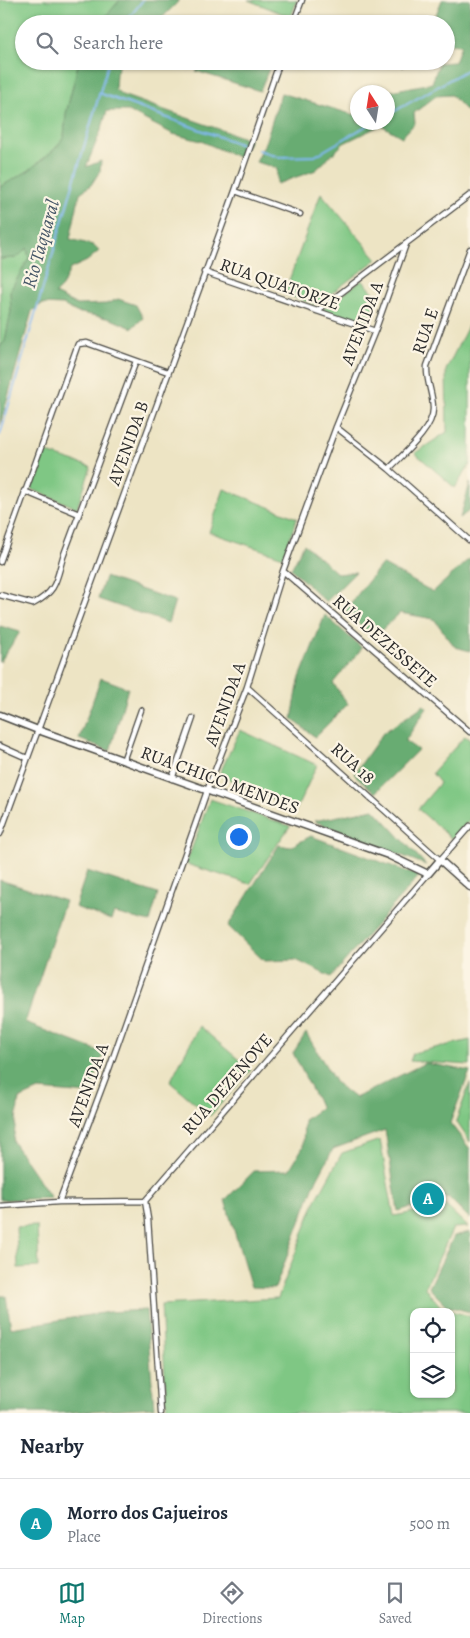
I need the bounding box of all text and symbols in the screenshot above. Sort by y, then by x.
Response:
search box [15,15,455,70]
icon: search [33,29,61,57]
text: Search here [73,30,163,56]
north arrow [350,85,395,130]
water label: Rio Taquaral [16,197,66,291]
street label: RUA QUATORZE [217,252,343,316]
street label: AVENIDA A [335,277,389,369]
street label: RUA E [406,305,444,357]
street label: AVENIDA B [101,397,154,489]
street label: RUA DEZESSETE [328,589,442,693]
street label: AVENIDA A [198,658,251,750]
street label: RUA 18 [326,737,380,789]
street label: RUA CHICO MENDES [137,740,303,820]
your location [226,824,252,850]
street label: RUA DEZENOVE [176,1028,278,1140]
street label: AVENIDA A [61,1039,114,1131]
pin: A [412,1180,444,1218]
map controls [410,1308,455,1398]
button: locate [410,1308,455,1353]
button: layers [410,1353,455,1398]
text: Nearby [20,1432,83,1460]
text: Morro dos Cajueiros [67,1500,228,1526]
text: A [31,1513,41,1535]
text: 500 m [410,1513,450,1535]
text: Place [67,1526,101,1548]
tab: Map [58,1579,86,1628]
tab: Directions [202,1579,262,1628]
tab: Saved [379,1579,412,1628]

